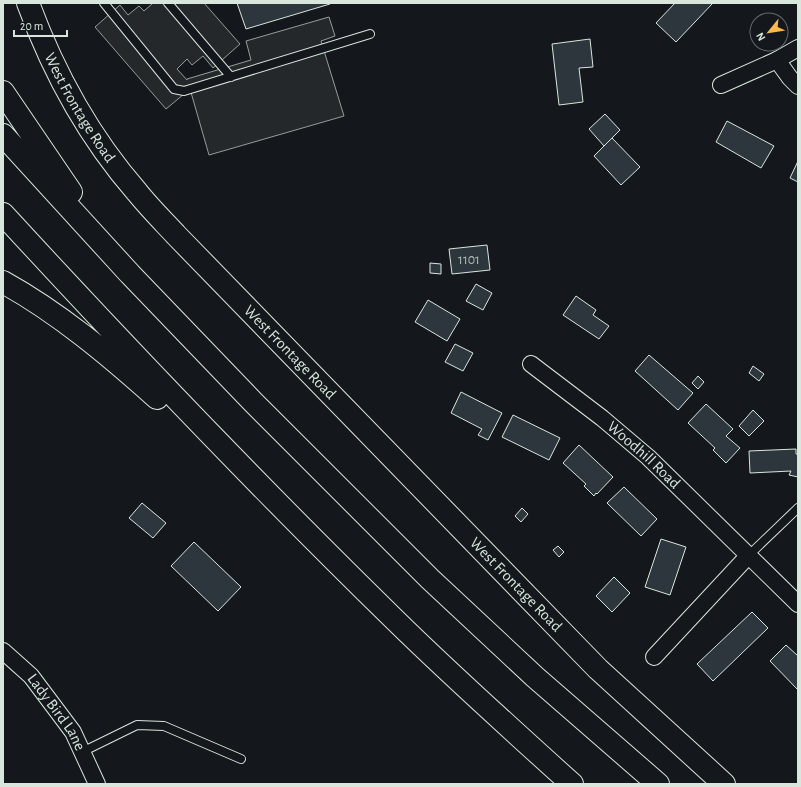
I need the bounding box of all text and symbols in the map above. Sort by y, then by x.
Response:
scale bar [14,12,67,38]
north arrow [749,12,789,52]
text: 20 m [20,20,43,32]
text: N [754,31,767,43]
street label: West Frontage Road [42,50,118,165]
house number: 1101 [458,253,480,267]
street label: West Frontage Road [241,302,339,402]
street label: Woodhill Road [604,418,683,492]
street label: West Frontage Road [467,534,565,635]
street label: Lady Bird Lane [24,671,88,753]

